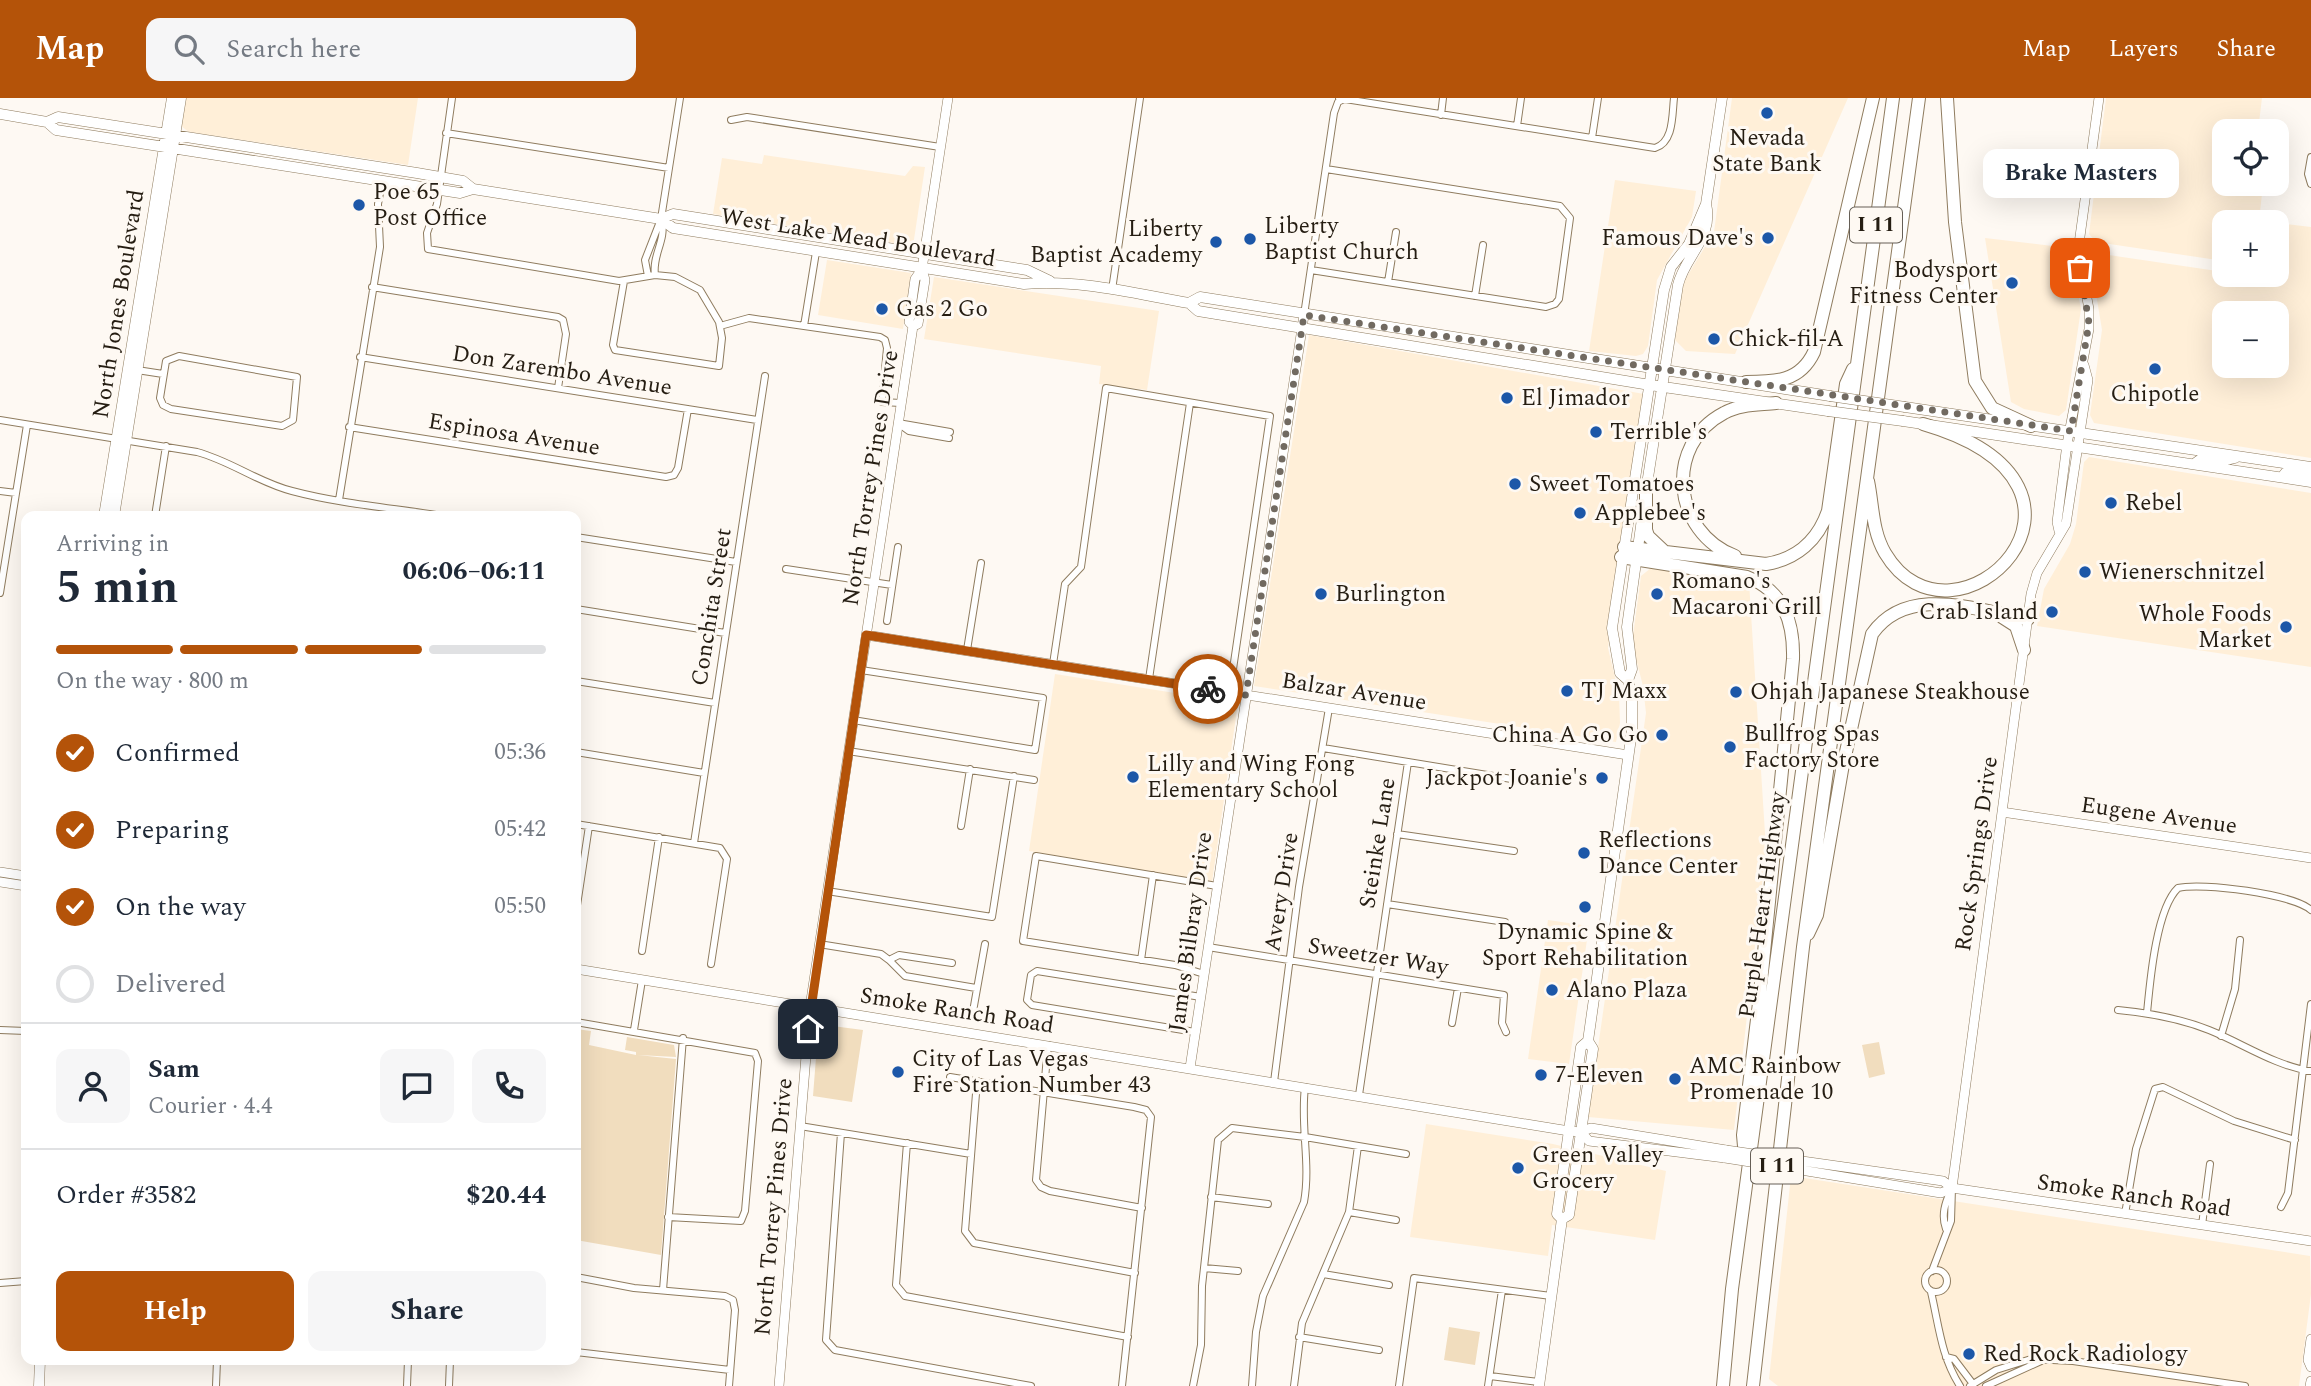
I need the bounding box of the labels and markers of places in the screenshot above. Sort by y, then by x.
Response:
marker: Nevada State Bank [1759,105,1775,121]
place label: Nevada State Bank [1712,121,1822,182]
callout: Brake Masters [1982,149,2178,198]
place label: Poe 65 Post Office [373,175,487,236]
marker: Poe 65 Post Office [351,197,367,213]
place label: Liberty Baptist Church [1264,209,1419,270]
place label: Liberty Baptist Academy [1030,212,1203,273]
place label: Famous Dave's [1601,221,1754,256]
marker: Famous Dave's [1760,230,1776,246]
marker: Liberty Baptist Church [1242,231,1258,247]
marker: Liberty Baptist Academy [1208,234,1224,250]
pin [2050,238,2110,298]
place label: Bodysport Fitness Center [1849,253,1998,314]
marker: Bodysport Fitness Center [2004,275,2020,291]
place label: Gas 2 Go [896,292,988,327]
marker: Gas 2 Go [874,301,890,317]
place label: Chick-fil-A [1728,322,1844,357]
marker: Chick-fil-A [1706,331,1722,347]
marker: Chipotle [2147,361,2163,377]
place label: Chipotle [2111,377,2199,412]
place label: El Jimador [1521,381,1630,416]
marker: El Jimador [1499,390,1515,406]
place label: Terrible's [1610,415,1707,450]
marker: Terrible's [1588,424,1604,440]
place label: Sweet Tomatoes [1529,467,1695,502]
marker: Sweet Tomatoes [1507,476,1523,492]
place label: Rebel [2125,486,2182,521]
marker: Rebel [2103,495,2119,511]
place label: Applebee's [1594,496,1706,531]
marker: Applebee's [1572,505,1588,521]
place label: Wienerschnitzel [2099,555,2265,590]
place label: Romano's Macaroni Grill [1671,564,1822,625]
marker: Wienerschnitzel [2077,564,2093,580]
place label: Burlington [1335,577,1446,612]
marker: Burlington [1313,586,1329,602]
marker: Romano's Macaroni Grill [1649,586,1665,602]
place label: Crab Island [1919,595,2038,630]
place label: Whole Foods Market [2139,597,2272,658]
marker: Crab Island [2044,604,2060,620]
marker: Whole Foods Market [2278,619,2294,635]
place label: TJ Maxx [1581,674,1667,709]
place label: Ohjah Japanese Steakhouse [1750,675,2030,710]
marker: TJ Maxx [1559,683,1575,699]
marker: Ohjah Japanese Steakhouse [1728,684,1744,700]
place label: Bullfrog Spas Factory Store [1744,717,1880,778]
place label: China A Go Go [1492,718,1648,753]
marker: China A Go Go [1654,727,1670,743]
marker: Bullfrog Spas Factory Store [1722,739,1738,755]
place label: Lilly and Wing Fong Elementary School [1147,747,1355,808]
place label: Jackpot Joanie's [1426,761,1588,796]
marker: Lilly and Wing Fong Elementary School [1125,769,1141,785]
marker: Jackpot Joanie's [1594,770,1610,786]
place label: Reflections Dance Center [1598,823,1738,884]
marker: Reflections Dance Center [1576,845,1592,861]
marker: Dynamic Spine & Sport Rehabilitation [1577,899,1593,915]
place label: Dynamic Spine & Sport Rehabilitation [1482,915,1688,976]
place label: Alano Plaza [1566,973,1687,1008]
marker: Alano Plaza [1544,982,1560,998]
pin [778,999,838,1059]
place label: City of Las Vegas Fire Station Number 43 [912,1042,1151,1103]
place label: AMC Rainbow Promenade 10 [1689,1049,1841,1110]
place label: 7-Eleven [1555,1058,1644,1093]
marker: City of Las Vegas Fire Station Number 43 [890,1064,906,1080]
marker: 7-Eleven [1533,1067,1549,1083]
marker: AMC Rainbow Promenade 10 [1667,1071,1683,1087]
place label: Green Valley Grocery [1532,1138,1664,1199]
marker: Green Valley Grocery [1510,1160,1526,1176]
place label: Red Rock Radiology [1983,1337,2188,1372]
marker: Red Rock Radiology [1961,1346,1977,1362]

